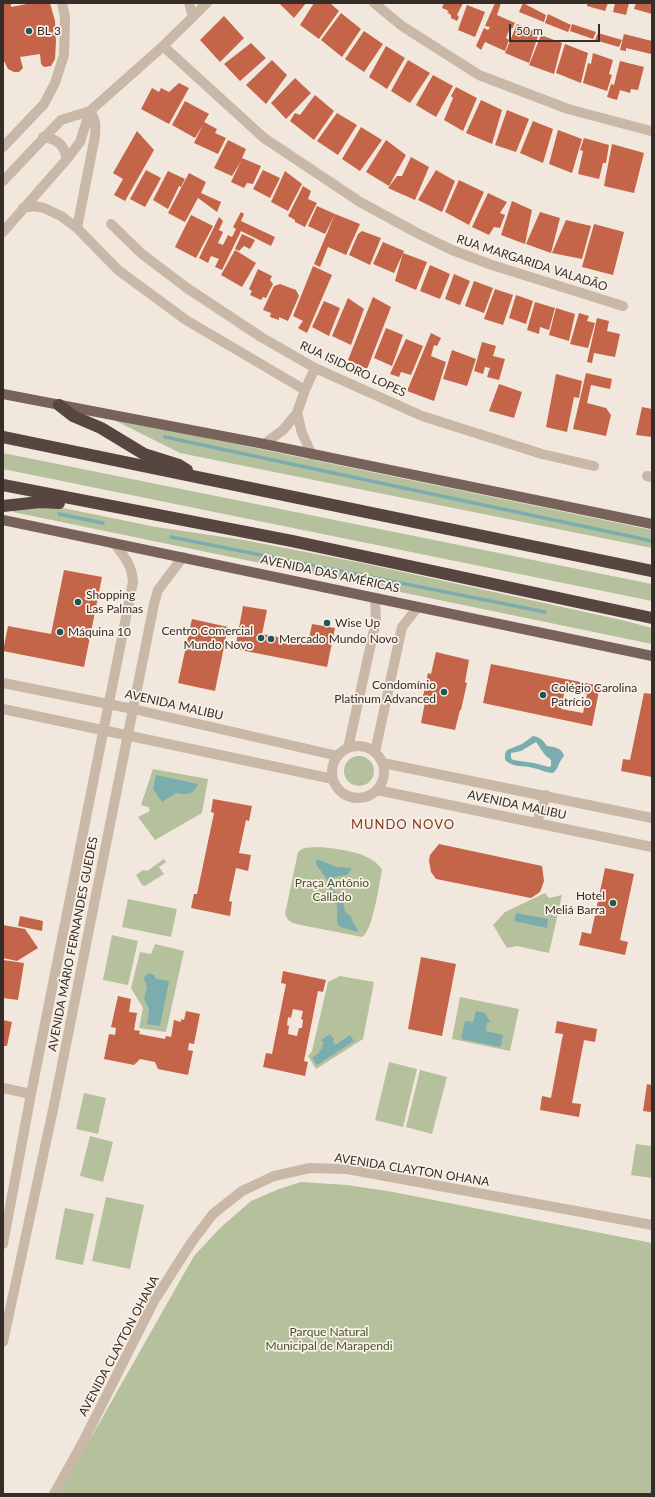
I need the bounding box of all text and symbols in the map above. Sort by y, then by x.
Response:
scale bar [511,16,602,42]
text: 50 m [516,23,543,38]
place label: BL 3 [37,24,61,38]
marker: BL 3 [24,26,34,36]
street label: RUA MARGARIDA VALADÃO [455,232,609,294]
street label: RUA ISIDORO LOPES [298,338,408,400]
street label: AVENIDA DAS AMÉRICAS [259,552,401,596]
place label: Shopping Las Palmas [86,588,143,616]
marker: Shopping Las Palmas [73,597,83,607]
place label: Wise Up [335,616,380,630]
marker: Wise Up [322,618,332,628]
place label: Centro Comercial Mundo Novo [161,624,253,652]
place label: Máquina 10 [68,625,131,639]
marker: Máquina 10 [55,627,65,637]
place label: Mercado Mundo Novo [279,632,398,646]
marker: Centro Comercial Mundo Novo [256,633,266,643]
marker: Mercado Mundo Novo [266,634,276,644]
place label: Condomínio Platinum Advanced [334,678,436,706]
place label: Colégio Carolina Patrício [551,681,637,709]
street label: AVENIDA MALIBU [123,687,225,723]
marker: Condomínio Platinum Advanced [439,687,449,697]
marker: Colégio Carolina Patrício [538,690,548,700]
street label: AVENIDA MALIBU [466,788,568,822]
district label: MUNDO NOVO [351,817,455,833]
street label: AVENIDA MÁRIO FERNANDES GUEDES [45,835,101,1053]
park label: Praça Antônio Callado [295,876,369,904]
place label: Hotel Meliá Barra [545,889,605,917]
marker: Hotel Meliá Barra [608,898,618,908]
street label: AVENIDA CLAYTON OHANA [333,1151,491,1189]
street label: AVENIDA CLAYTON OHANA [76,1273,162,1419]
park label: Parque Natural Municipal de Marapendi [265,1325,393,1353]

